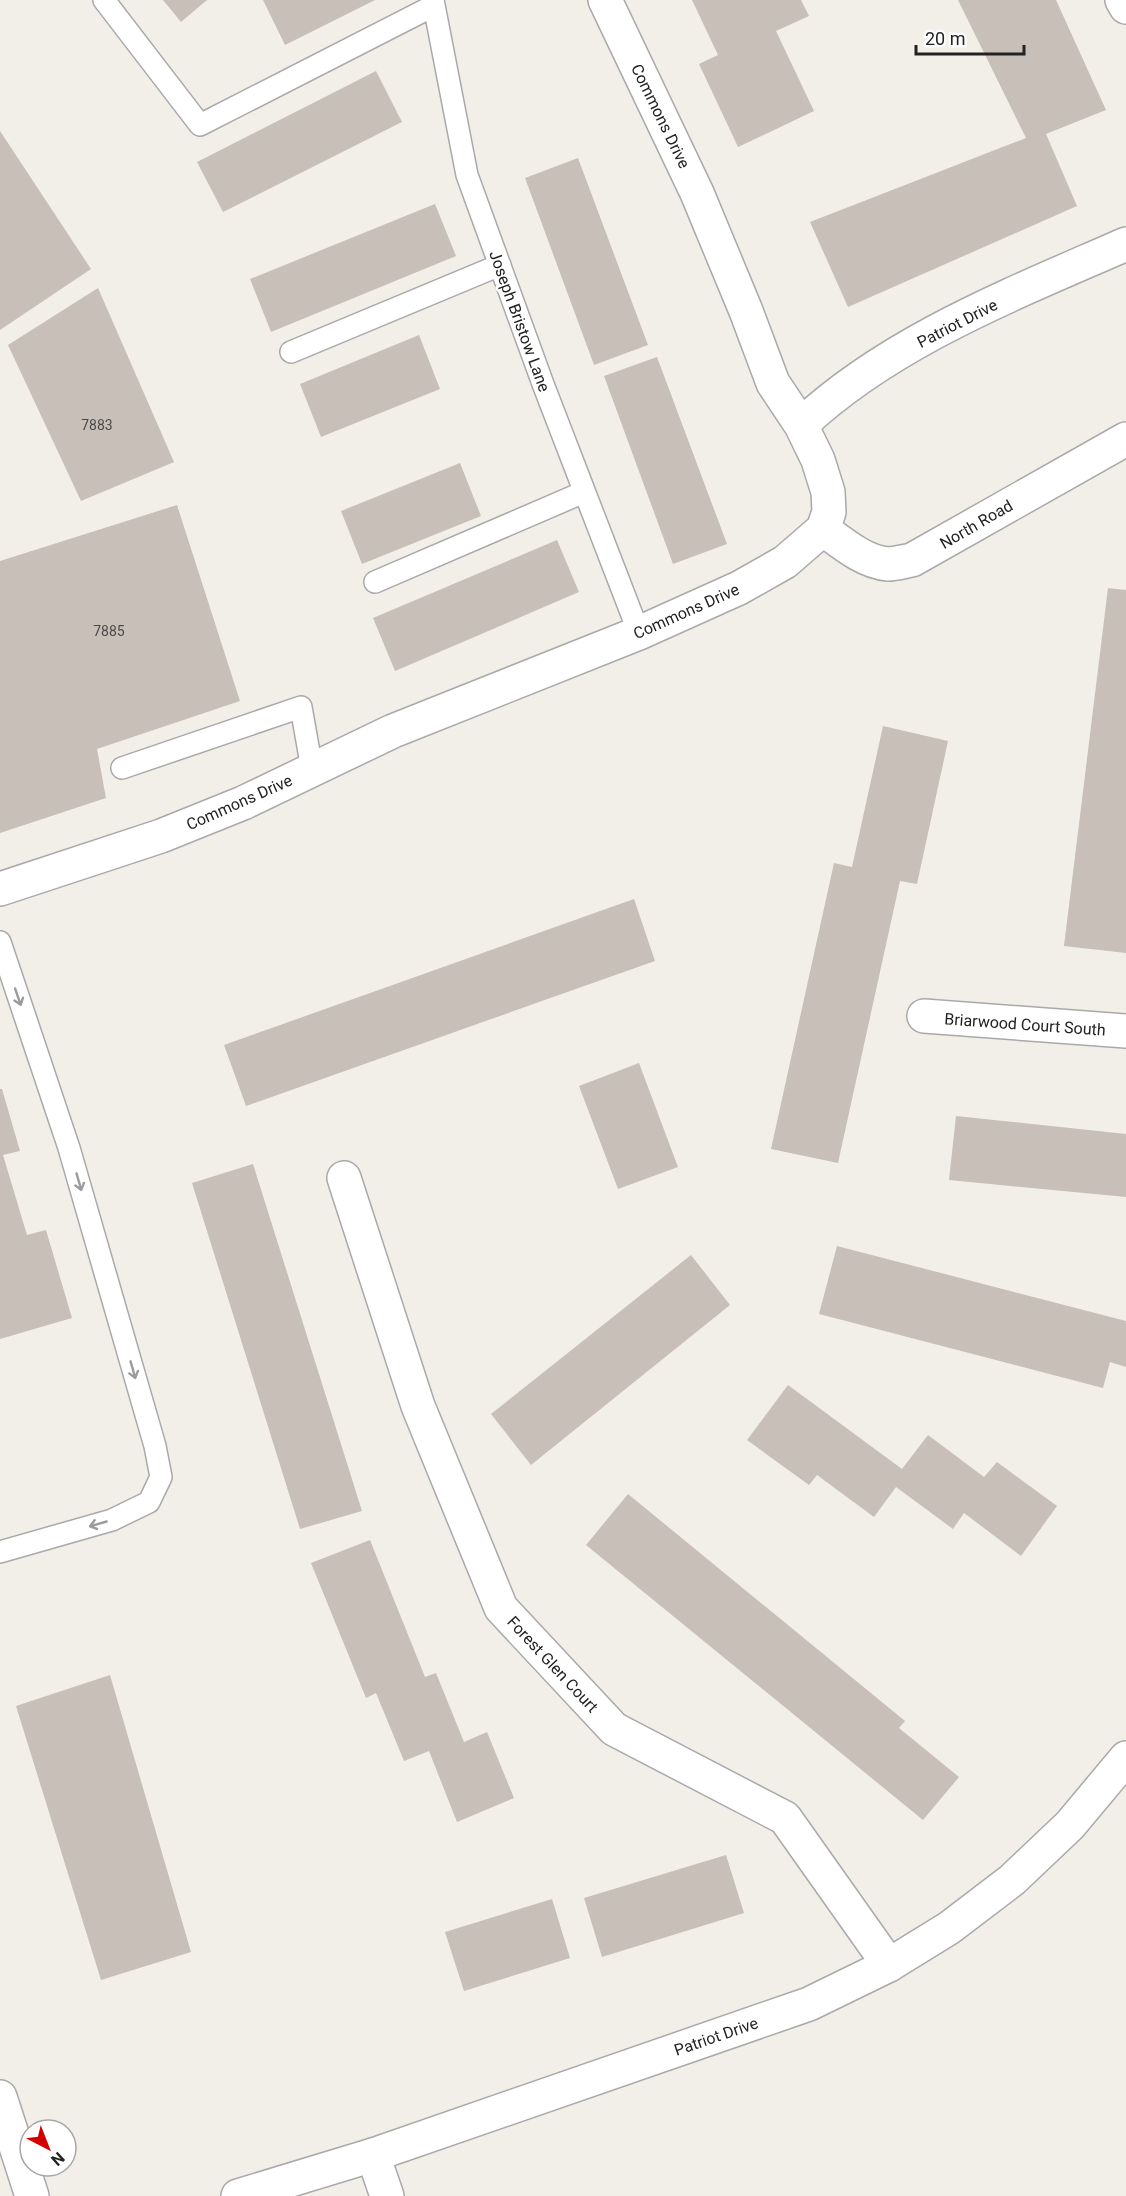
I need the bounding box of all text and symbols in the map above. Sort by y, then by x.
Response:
scale bar [916,18,1024,56]
text: 20 m [925,28,965,49]
street label: Commons Drive [627,61,694,171]
street label: Joseph Bristow Lane [485,248,554,394]
street label: Patriot Drive [914,295,1001,352]
house number: 7883 [81,417,113,433]
street label: North Road [936,496,1016,553]
street label: Commons Drive [630,580,742,643]
house number: 7885 [93,623,125,639]
street label: Commons Drive [183,771,295,834]
one-way arrow [13,987,24,1006]
street label: Briarwood Court South [944,1009,1106,1040]
one-way arrow [74,1172,85,1191]
one-way arrow [128,1360,139,1379]
one-way arrow [89,1519,108,1530]
street label: Forest Glen Court [503,1612,602,1716]
street label: Patriot Drive [672,2013,761,2060]
north arrow [18,2118,78,2178]
text: N [47,2148,68,2170]

